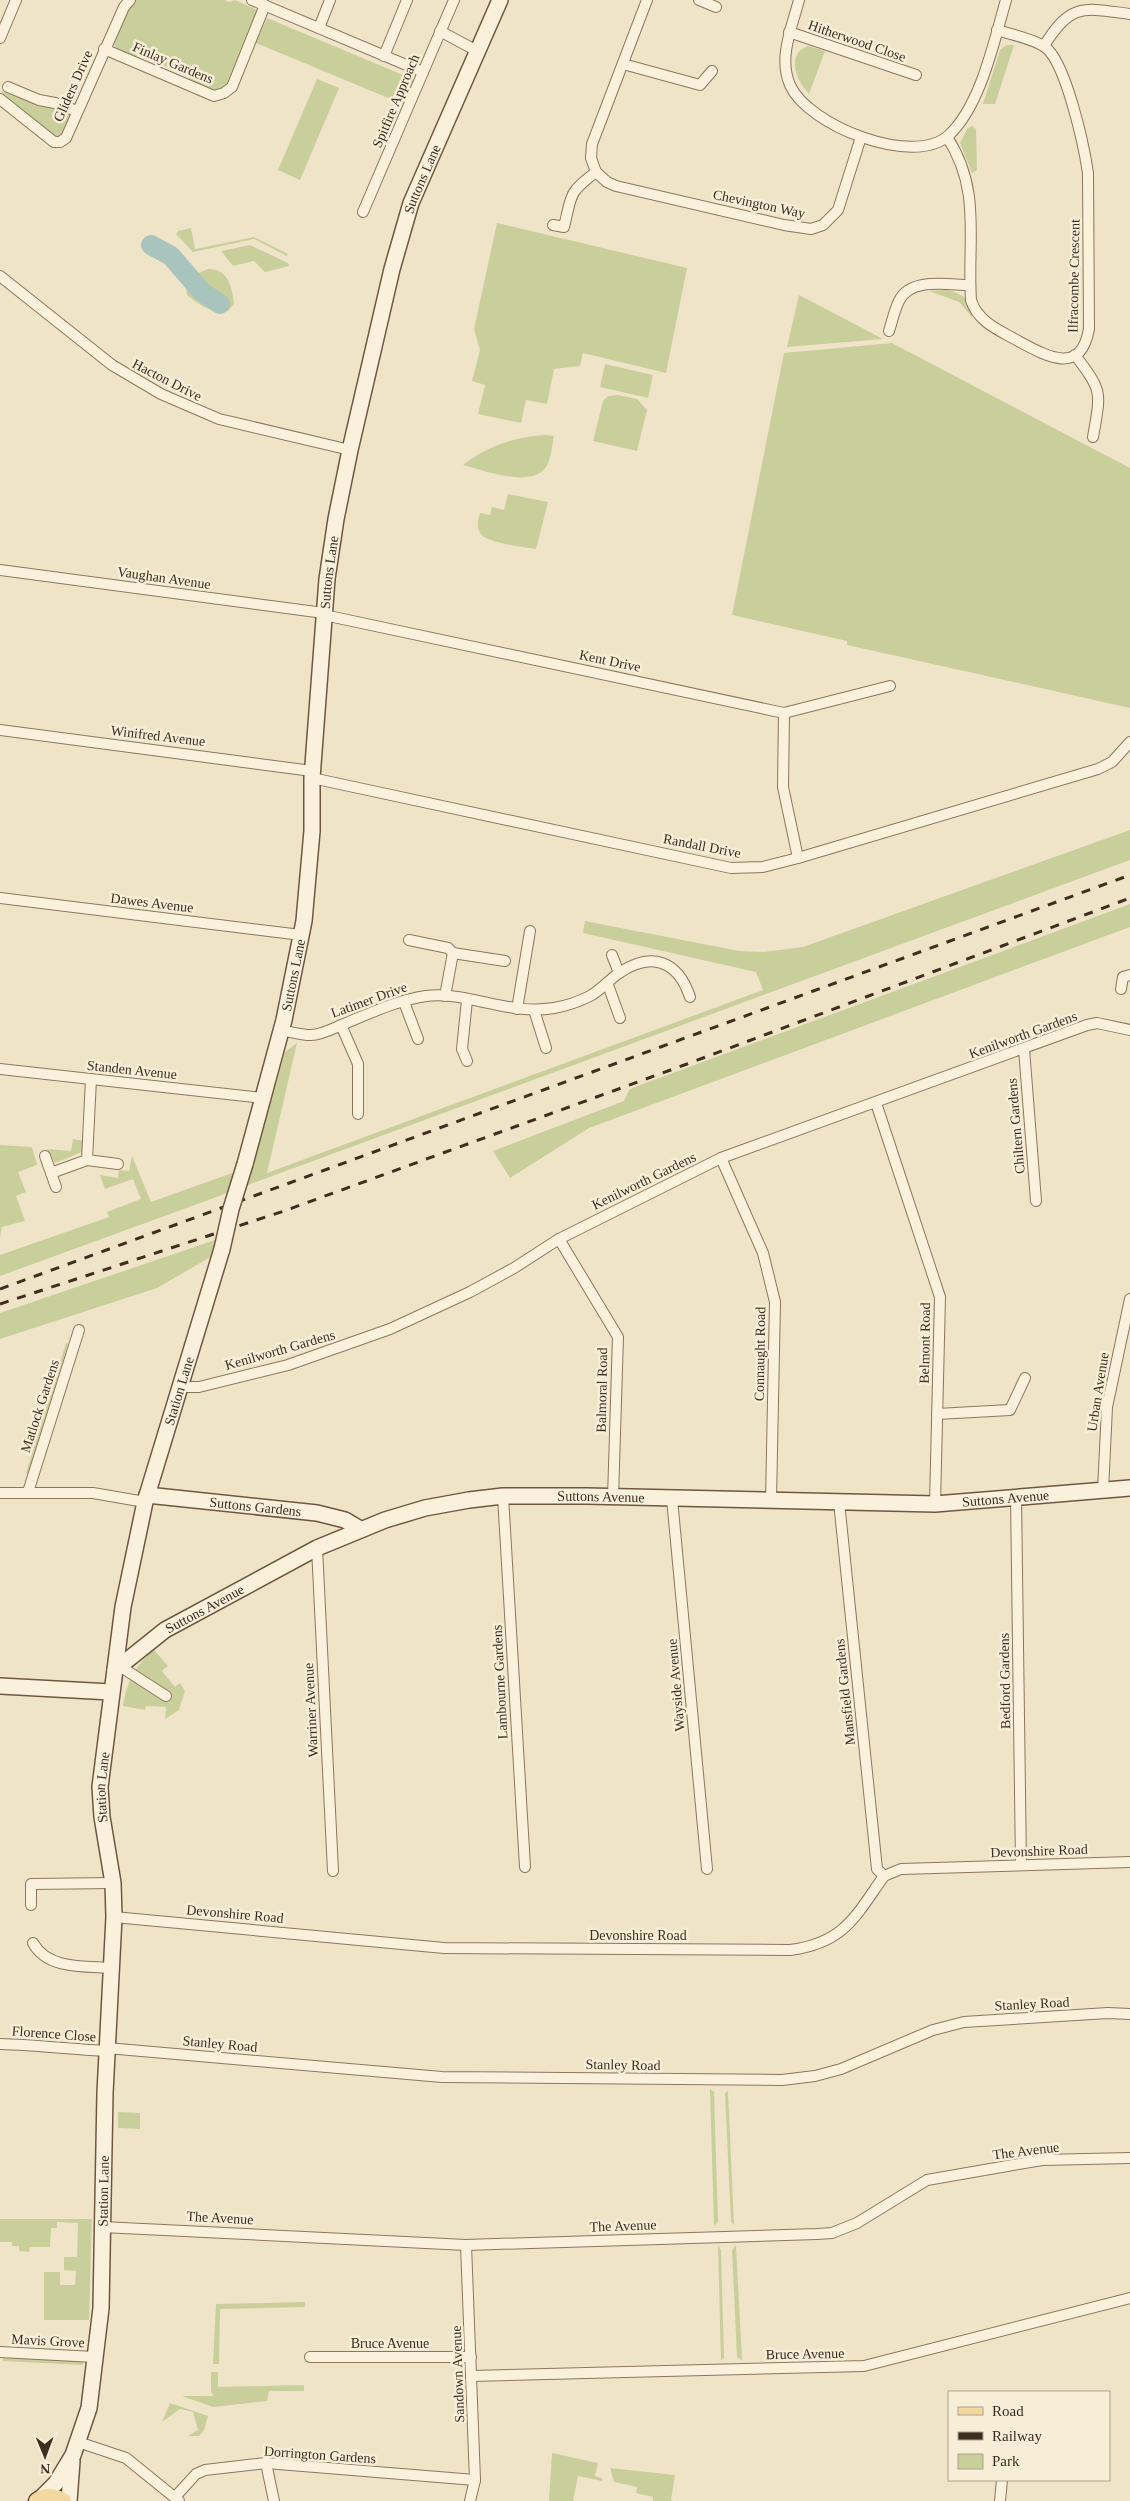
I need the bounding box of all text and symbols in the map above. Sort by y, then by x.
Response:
street label: Hitherwood Close [806,17,908,65]
street label: Finlay Gardens [131,39,215,87]
street label: Gliders Drive [51,48,95,124]
street label: Spitfire Approach [370,52,422,150]
street label: Suttons Lane [401,142,443,215]
street label: Chevington Way [712,187,806,221]
street label: Ilfracombe Crescent [1066,219,1082,333]
street label: Hacton Drive [130,356,204,404]
street label: Suttons Lane [317,535,341,609]
street label: Vaughan Avenue [116,564,212,592]
street label: Kent Drive [578,647,642,675]
street label: Winifred Avenue [110,723,206,749]
street label: Randall Drive [662,831,742,861]
street label: Dawes Avenue [110,890,194,916]
street label: Suttons Lane [278,938,308,1013]
street label: Latimer Drive [329,979,409,1021]
street label: Kenilworth Gardens [967,1008,1079,1062]
street label: Standen Avenue [86,1058,178,1082]
street label: Chiltern Gardens [1004,1078,1028,1174]
street label: Kenilworth Gardens [590,1149,698,1213]
street label: Belmont Road [917,1302,933,1384]
street label: Connaught Road [752,1307,768,1401]
street label: Kenilworth Gardens [223,1327,337,1373]
street label: Balmoral Road [594,1347,610,1433]
street label: Urban Avenue [1084,1351,1112,1433]
street label: Station Lane [161,1355,196,1427]
street label: Matlock Gardens [18,1358,62,1454]
street label: Suttons Avenue [962,1487,1050,1509]
street label: Suttons Avenue [557,1489,645,1505]
street label: Suttons Gardens [209,1494,302,1519]
street label: Suttons Avenue [163,1581,247,1636]
street label: Lambourne Gardens [490,1624,510,1740]
street label: Bedford Gardens [997,1633,1013,1729]
street label: Wayside Avenue [664,1638,688,1732]
street label: Mansfield Gardens [832,1638,858,1746]
street label: Warriner Avenue [301,1662,321,1758]
street label: Station Lane [92,1751,112,1824]
street label: Devonshire Road [990,1842,1088,1860]
street label: Devonshire Road [186,1902,284,1926]
street label: Devonshire Road [589,1928,687,1943]
street label: Stanley Road [994,1995,1070,2013]
street label: Florence Close [11,2024,97,2044]
street label: Stanley Road [182,2033,258,2055]
street label: Stanley Road [585,2057,661,2073]
street label: The Avenue [992,2139,1060,2163]
street label: Station Lane [95,2155,111,2227]
street label: The Avenue [186,2209,254,2227]
street label: The Avenue [589,2217,657,2235]
street label: Sandown Avenue [449,2325,467,2423]
street label: Mavis Grove [11,2332,85,2350]
street label: Bruce Avenue [351,2336,429,2351]
street label: Bruce Avenue [766,2346,844,2362]
legend [948,2391,1110,2481]
text: Road [992,2403,1024,2419]
text: Railway [992,2428,1042,2444]
north arrow [20,2431,70,2481]
street label: Dorrington Gardens [263,2444,377,2466]
text: Park [992,2453,1020,2469]
text: N [40,2461,50,2476]

